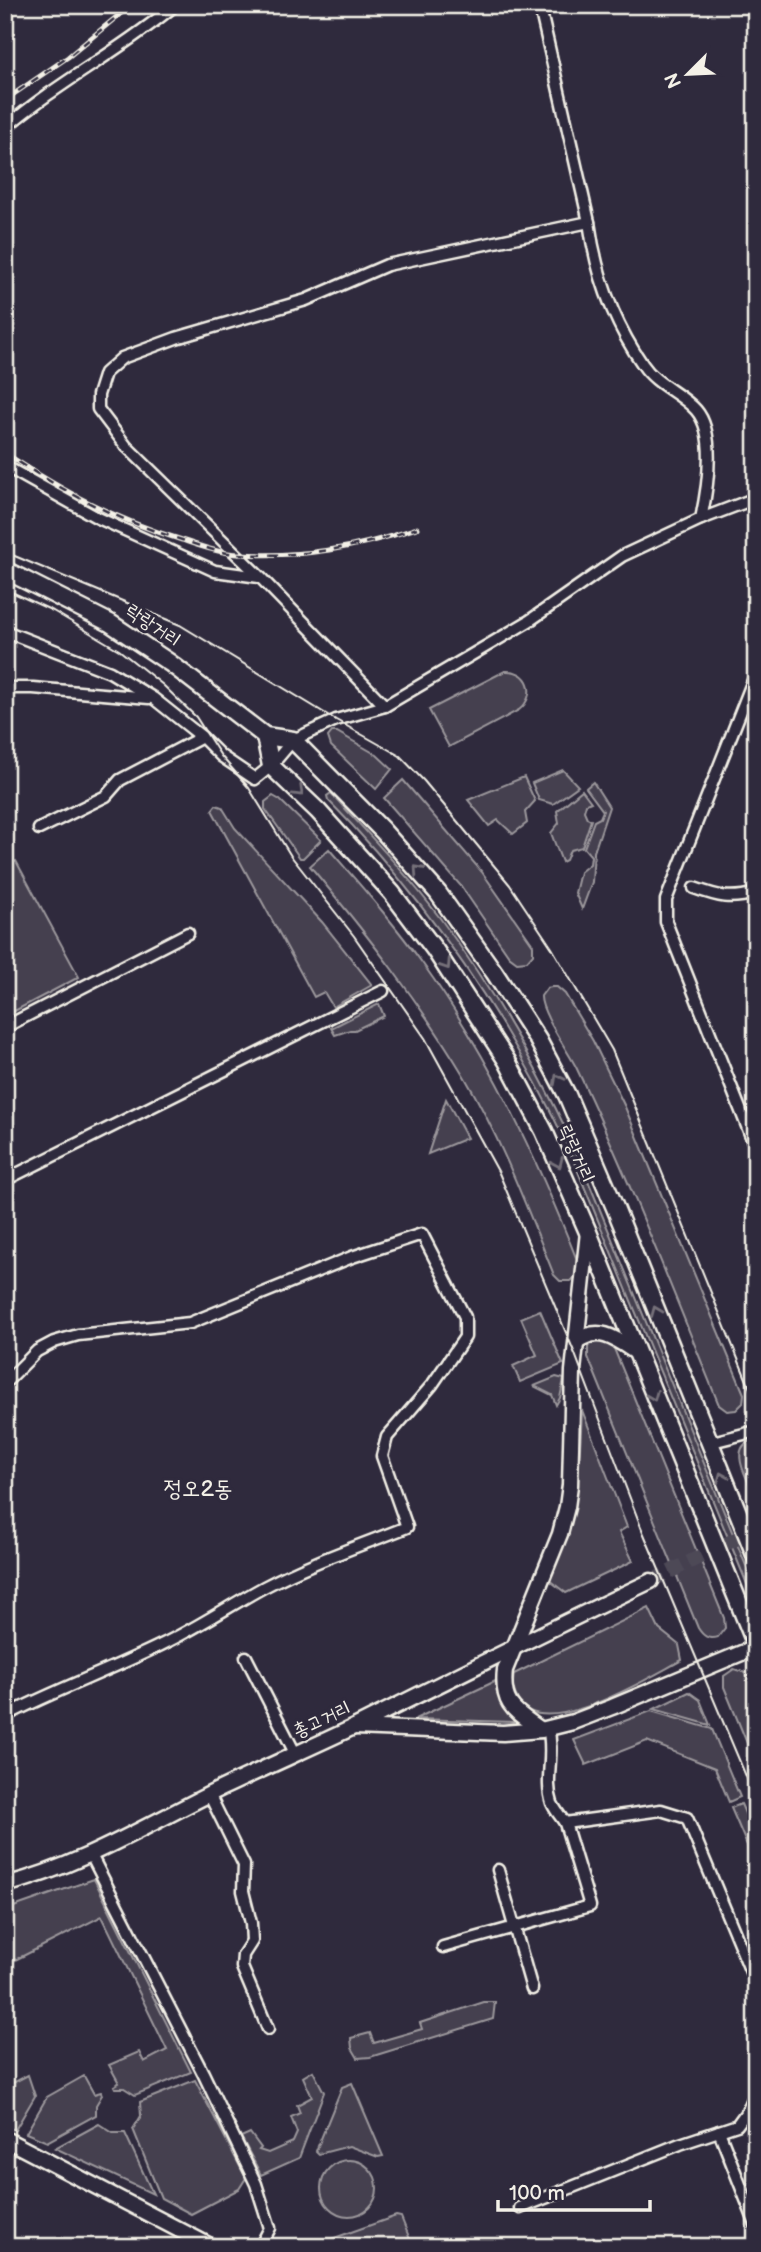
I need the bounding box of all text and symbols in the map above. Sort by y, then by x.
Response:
north arrow [652,38,722,108]
text: N [660,69,687,92]
street label: 락랑거리 [121,599,185,653]
one-way arrow [291,784,304,797]
one-way arrow [414,865,426,878]
one-way arrow [437,957,450,970]
one-way arrow [553,1074,566,1086]
street label: 락랑거리 [553,1121,599,1187]
one-way arrow [550,1156,564,1168]
one-way arrow [650,1306,664,1318]
one-way arrow [645,1389,659,1401]
one-way arrow [717,1472,731,1484]
district label: 정오2동 [163,1475,233,1503]
street label: 총고거리 [289,1697,355,1743]
scale bar [498,2168,651,2212]
text: 100 m [509,2181,565,2206]

